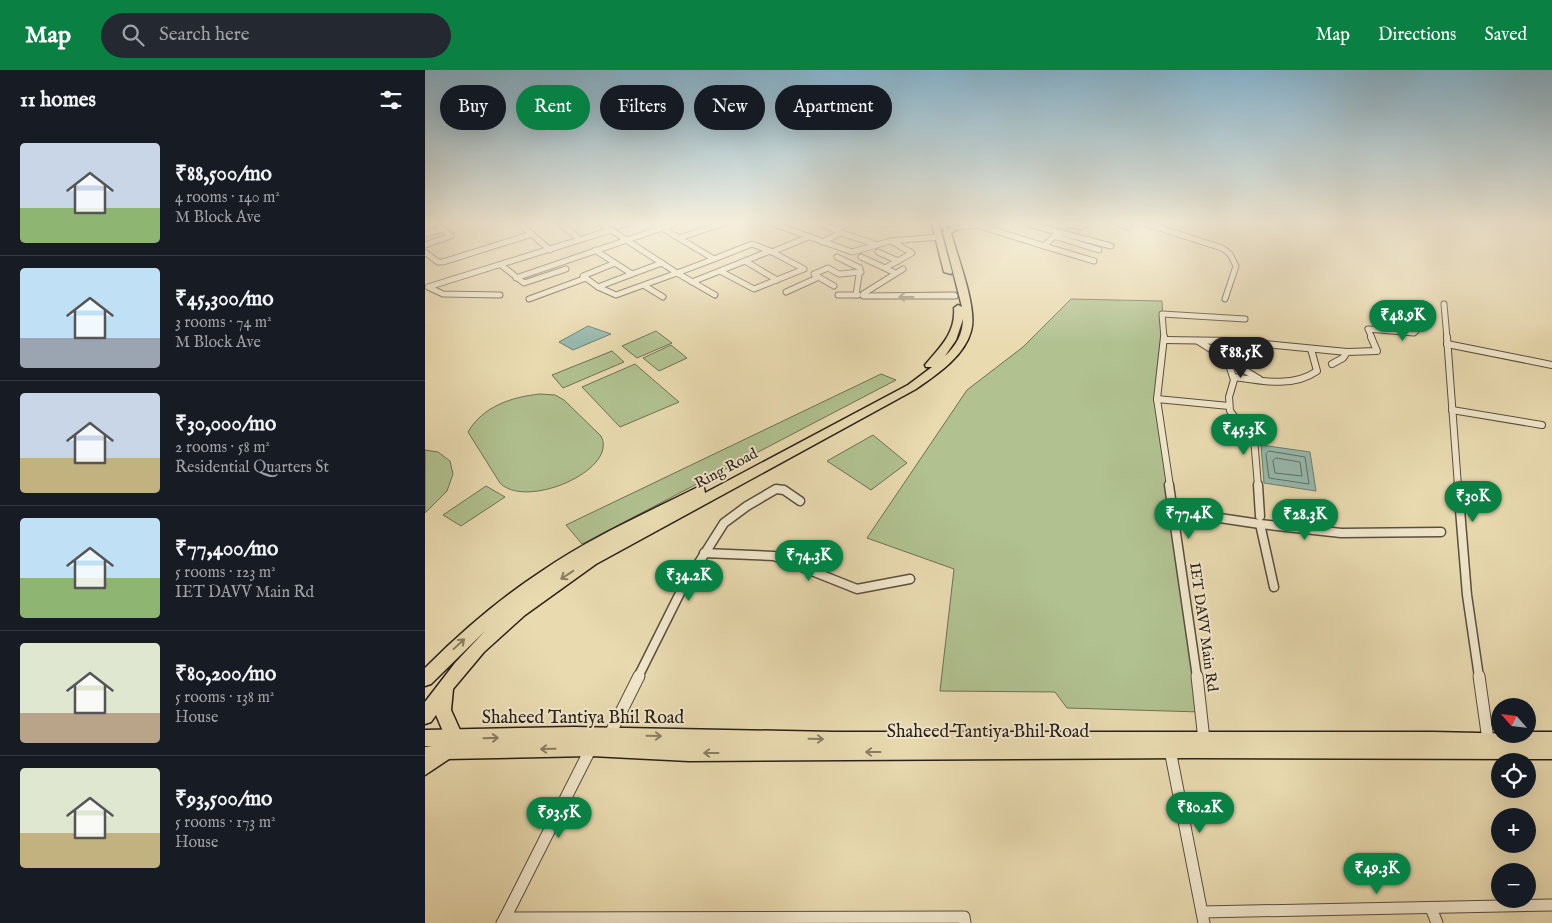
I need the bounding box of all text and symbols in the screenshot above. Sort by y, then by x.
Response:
search box [101,13,451,58]
text: Map [25,20,71,51]
icon: search [119,21,147,49]
text: Search here [159,23,250,47]
text: Map [1316,24,1350,47]
text: Directions [1378,24,1456,47]
text: Saved [1484,24,1527,47]
chip: Buy [440,85,506,130]
chip: Rent [516,85,590,130]
chip: Filters [600,85,684,130]
chip: New [694,85,765,130]
chip: Apartment [775,85,892,130]
icon: filters [377,86,405,114]
text: 11 homes [20,87,96,114]
text: ₹88,500/mo [175,161,272,188]
icon: home [60,163,120,223]
text: 4 rooms · 140 m² [175,188,280,208]
text: M Block Ave [175,208,261,228]
text: ₹45,300/mo [175,286,274,313]
icon: home [60,288,120,348]
one-way arrow [898,292,914,302]
pin: ₹48.9K [1362,300,1444,342]
text: ₹48.9K [1380,306,1426,326]
text: 3 rooms · 74 m² [175,313,272,333]
text: M Block Ave [175,333,261,353]
pin: ₹88.5K [1200,336,1282,379]
text: ₹88.5K [1220,343,1262,363]
text: ₹30,000/mo [175,411,276,438]
icon: home [60,413,120,473]
pin: ₹45.3K [1203,414,1285,456]
text: ₹45.3K [1222,420,1266,440]
text: 2 rooms · 58 m² [175,438,270,458]
street label: Ring Road [691,443,762,493]
text: Residential Quarters St [175,458,329,478]
pin: ₹30K [1443,480,1503,523]
text: ₹30K [1456,487,1490,507]
pin: ₹77.4K [1148,498,1230,540]
pin: ₹28.3K [1264,498,1346,541]
text: ₹77.4K [1165,504,1213,524]
text: ₹28.3K [1283,505,1327,525]
text: ₹77,400/mo [175,536,278,563]
icon: home [60,538,120,598]
pin: ₹74.3K [768,540,850,582]
text: ₹74.3K [786,546,832,566]
pin: ₹34.2K [648,560,730,602]
street label: IET DAVV Main Rd [1185,561,1222,694]
text: 5 rooms · 123 m² [175,563,276,583]
text: ₹34.2K [666,566,712,586]
one-way arrow [561,571,575,581]
text: IET DAVV Main Rd [175,583,314,603]
one-way arrow [453,638,466,650]
text: ₹80,200/mo [175,661,276,688]
icon: home [60,663,120,723]
text: 5 rooms · 138 m² [175,688,274,708]
north arrow [1491,698,1536,742]
map controls [1491,698,1536,908]
street label: Shaheed Tantiya Bhil Road [482,707,685,730]
text: House [175,708,218,728]
street label: Shaheed Tantiya Bhil Road [887,721,1090,744]
one-way arrow [645,731,661,741]
one-way arrow [483,733,499,742]
one-way arrow [808,734,824,744]
one-way arrow [541,744,557,754]
one-way arrow [866,747,882,757]
one-way arrow [703,748,720,758]
button: locate [1491,753,1536,798]
text: ₹93,500/mo [175,786,272,813]
icon: home [60,788,120,848]
pin: ₹80.2K [1159,792,1241,834]
pin: ₹93.5K [518,796,600,839]
text: ₹80.2K [1177,798,1223,818]
text: ₹93.5K [538,803,580,823]
button: + [1491,808,1536,853]
text: 5 rooms · 173 m² [175,813,276,833]
text: House [175,833,218,853]
pin: ₹49.3K [1336,852,1418,895]
text: ₹49.3K [1355,859,1399,879]
button: − [1491,863,1536,908]

